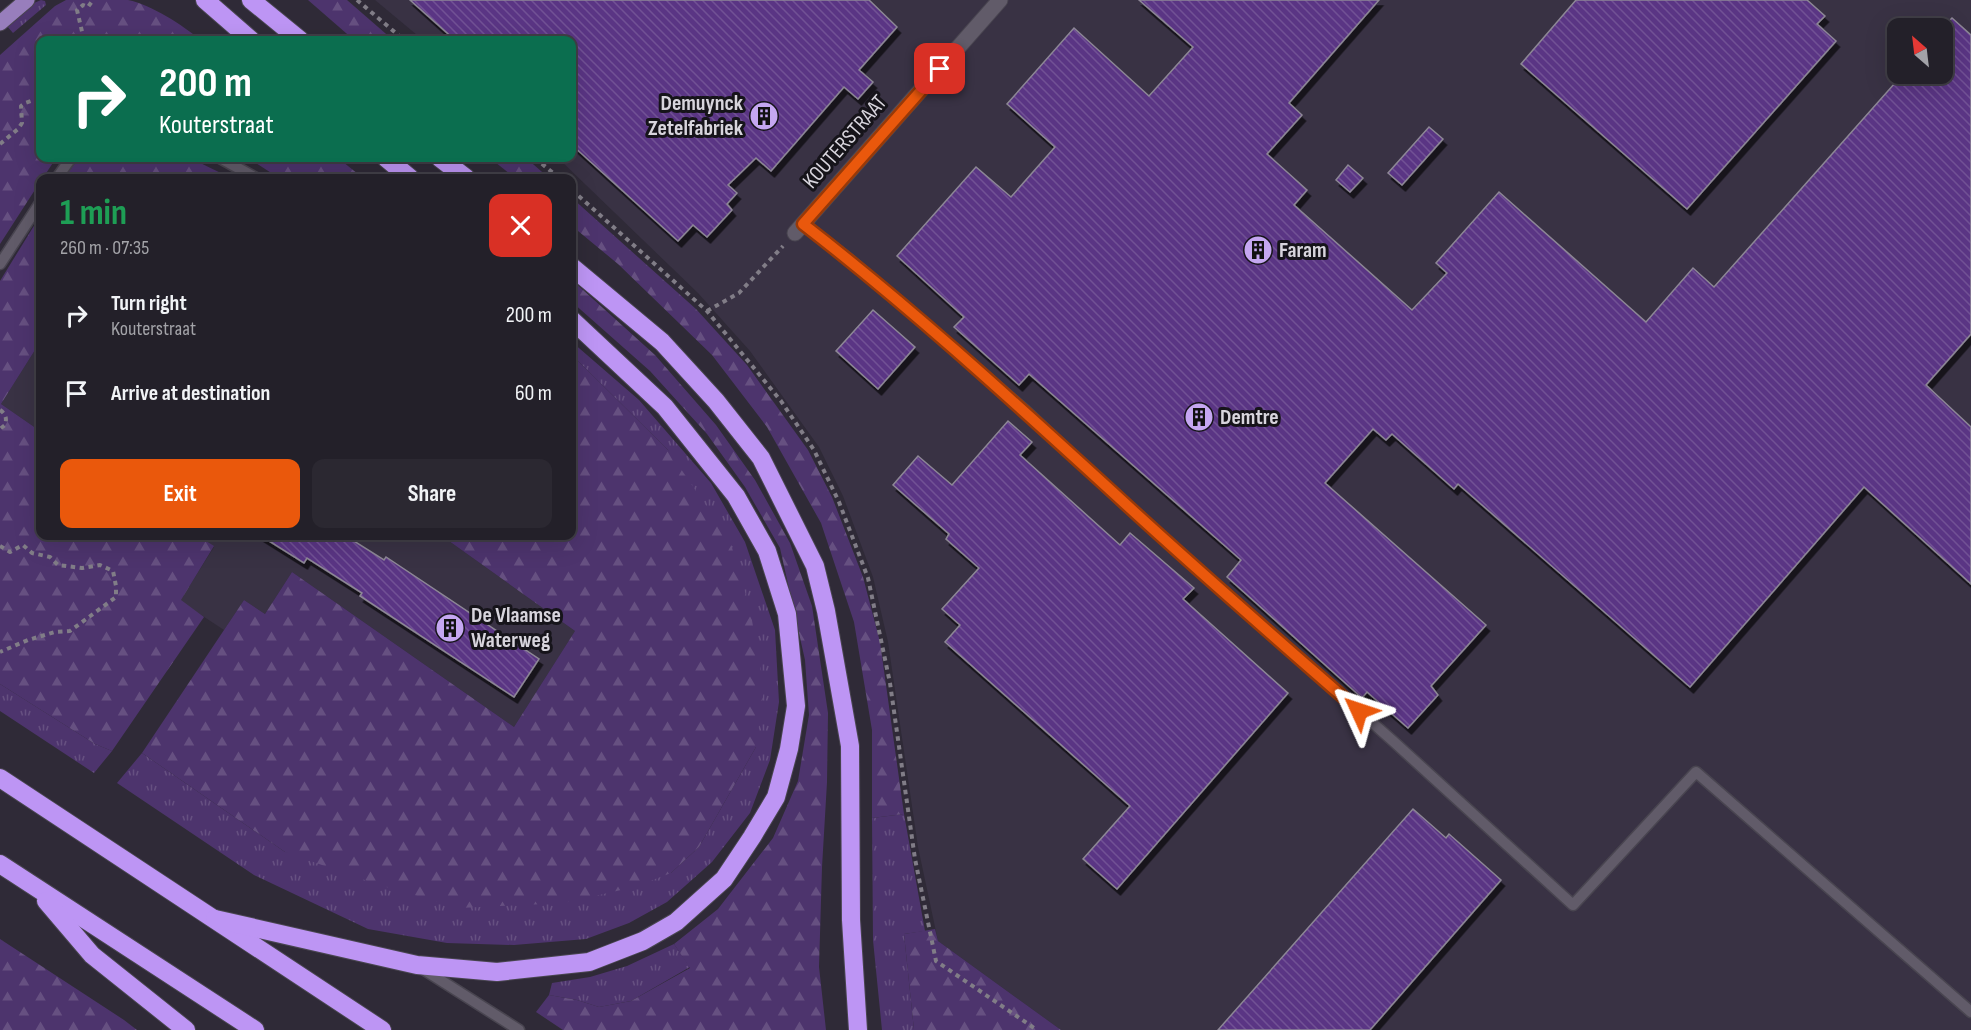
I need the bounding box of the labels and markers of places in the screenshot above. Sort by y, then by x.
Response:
pin [914,43,965,94]
place label: Demuynck Zetelfabriek [648,90,744,142]
building icon: Demuynck Zetelfabriek [748,100,780,132]
building icon: Faram [1242,234,1274,266]
place label: Faram [1279,237,1327,264]
building icon: Demtre [1183,401,1215,433]
place label: Demtre [1220,404,1279,431]
place label: De Vlaamse Waterweg [471,602,561,654]
building icon: De Vlaamse Waterweg [434,612,466,644]

